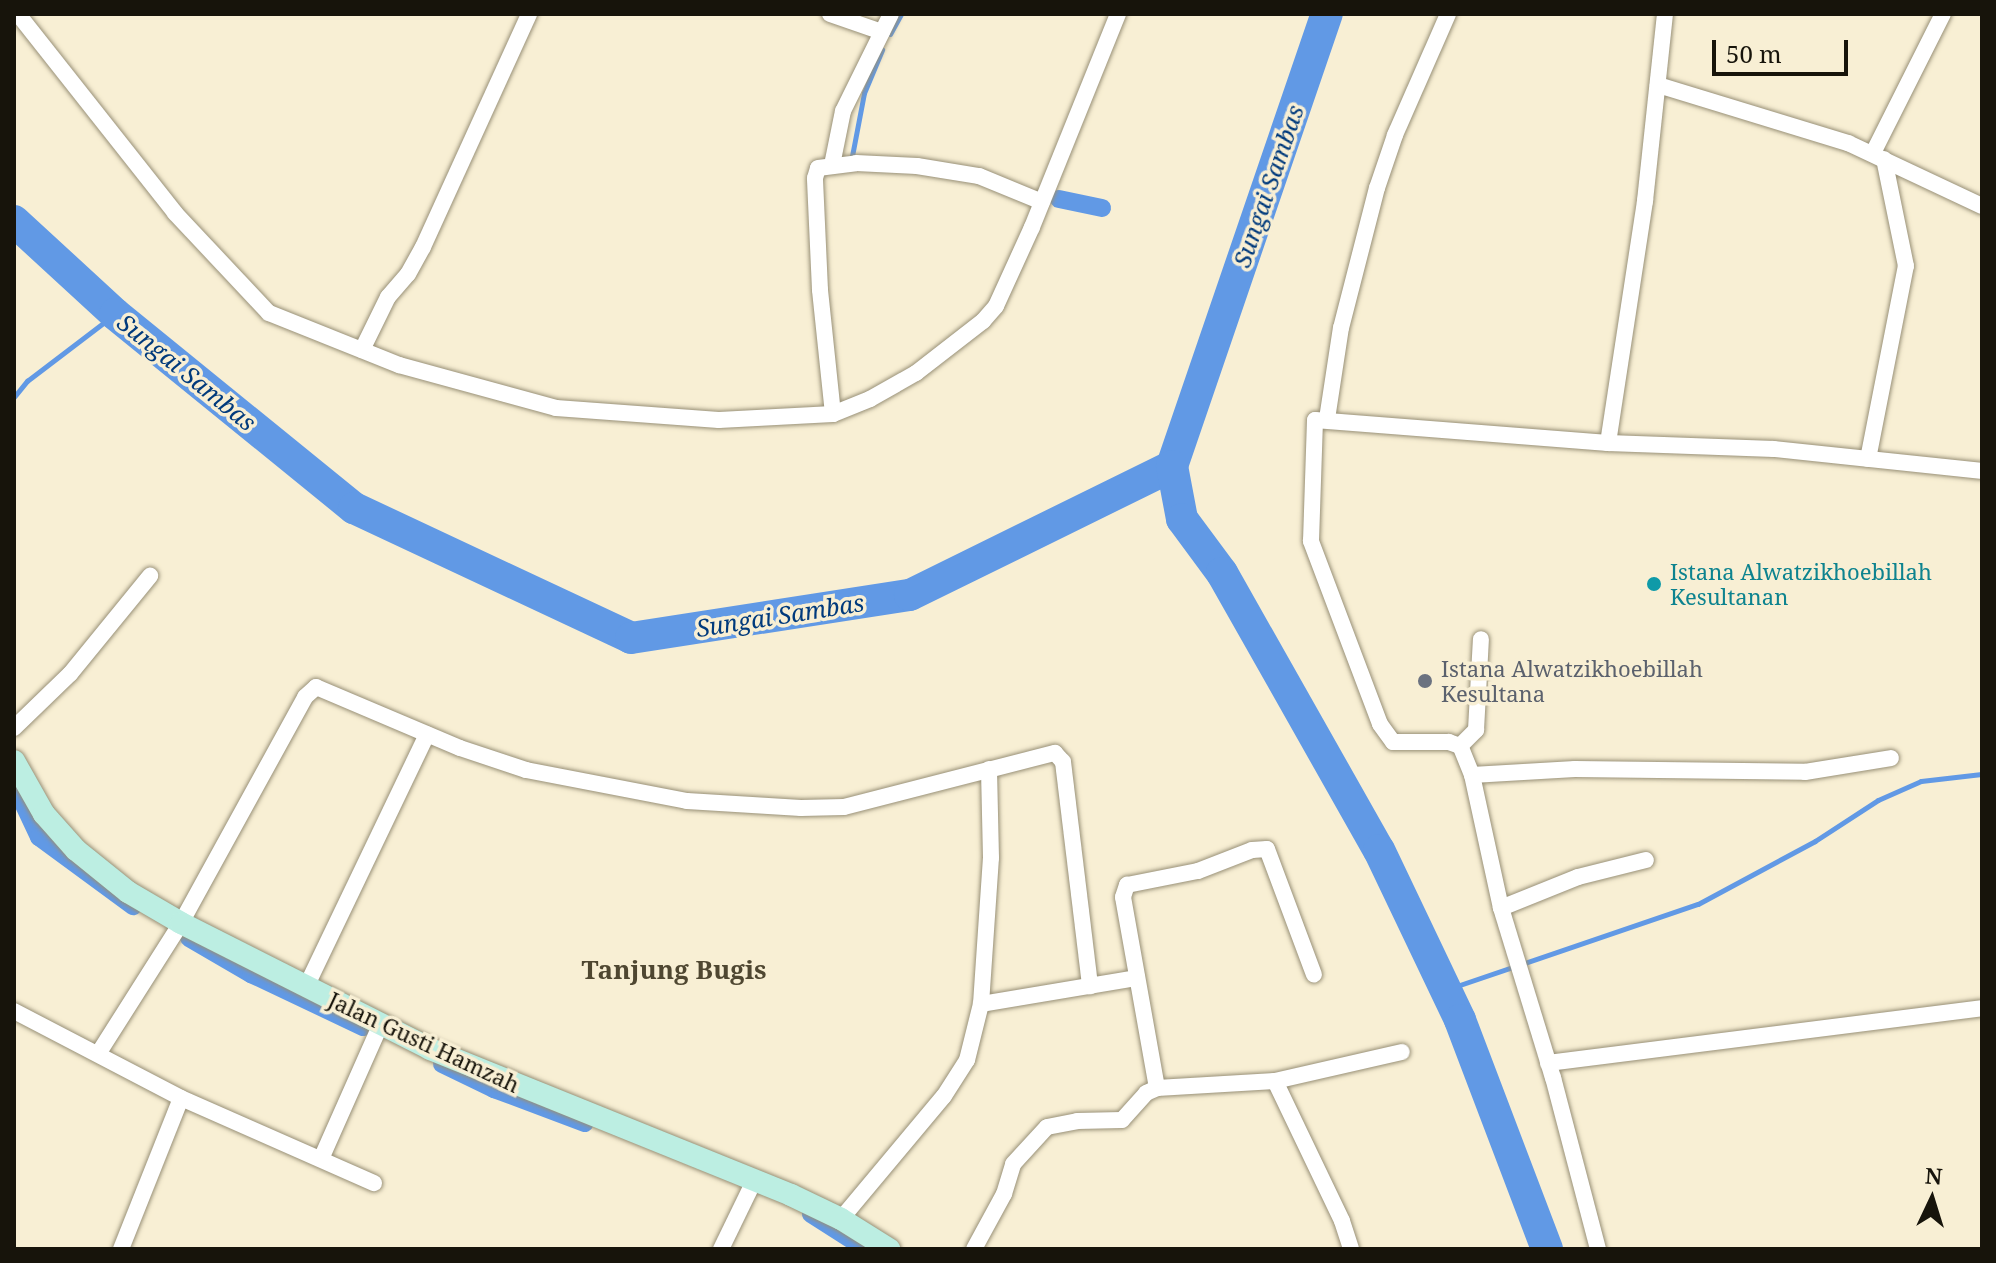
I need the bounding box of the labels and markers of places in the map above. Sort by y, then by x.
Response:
place label: Istana Alwatzikhoebillah Kesultanan [1670,558,1932,610]
marker: Istana Alwatzikhoebillah Kesultanan [1645,575,1663,593]
place label: Istana Alwatzikhoebillah Kesultana [1441,655,1703,706]
marker: Istana Alwatzikhoebillah Kesultana [1416,672,1434,690]

